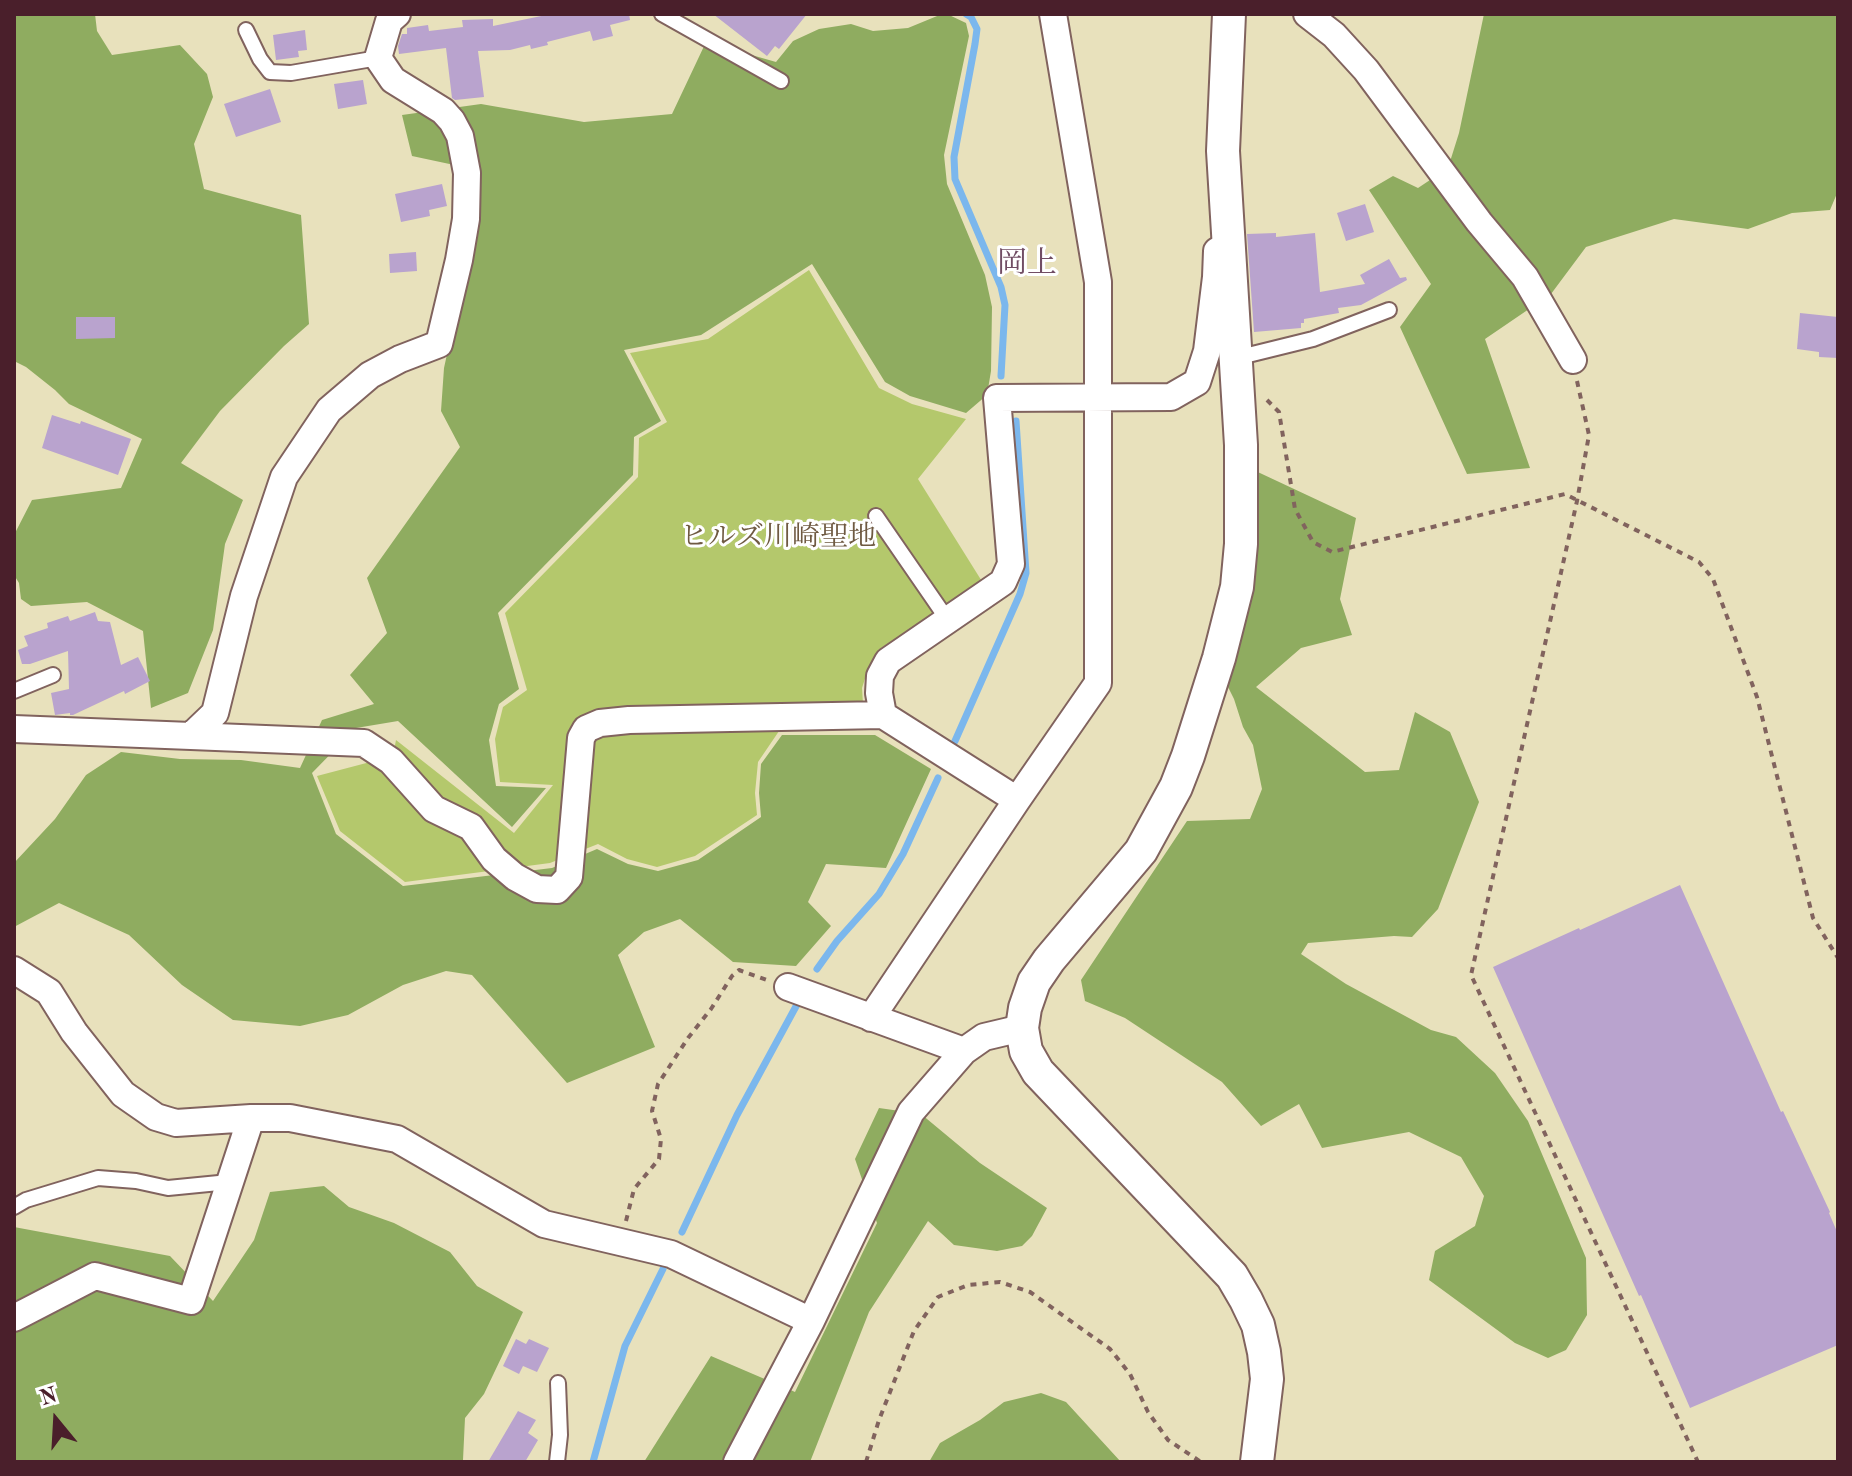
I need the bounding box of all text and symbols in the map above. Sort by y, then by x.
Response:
district label: 岡上 [997,246,1057,282]
park label: ヒルズ川崎聖地 [680,521,876,555]
north arrow [16,1380,96,1460]
text: N [37,1384,60,1410]

